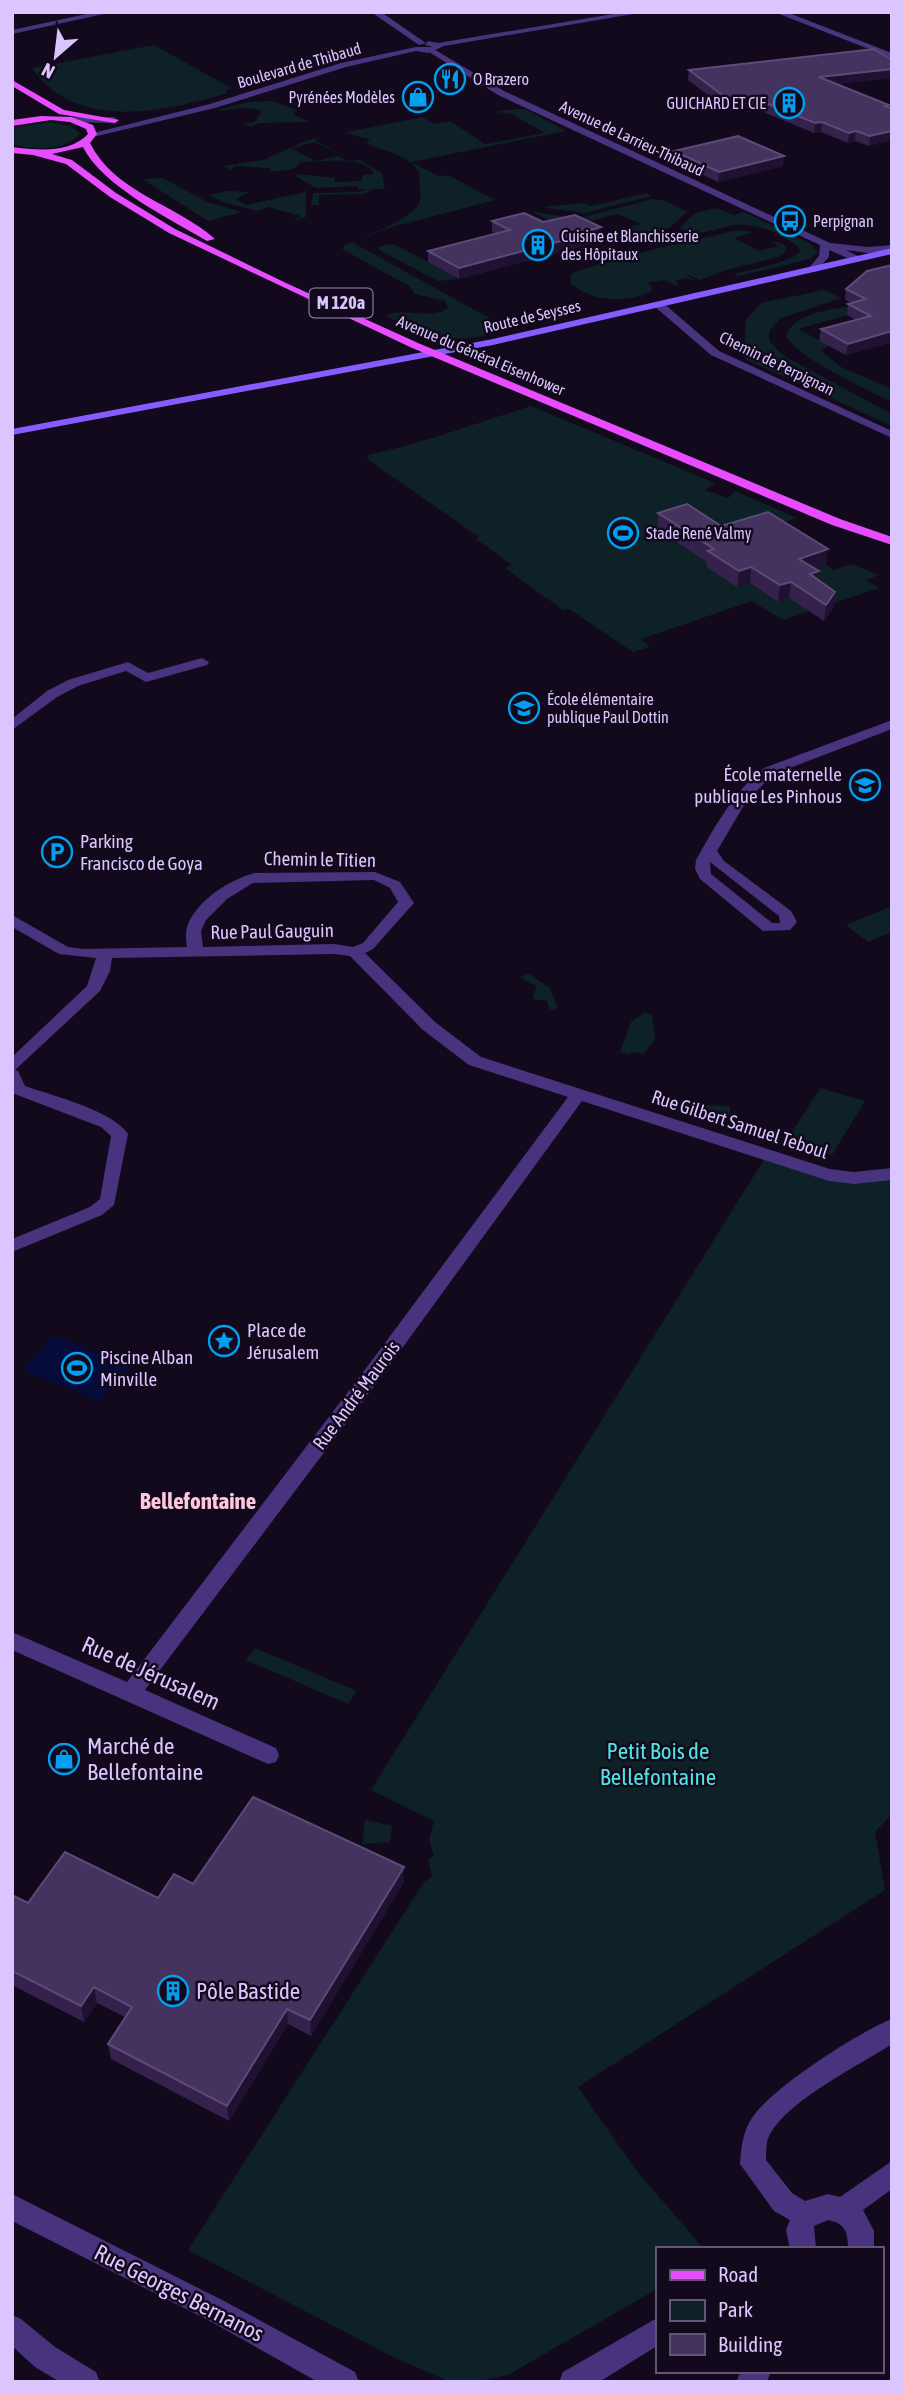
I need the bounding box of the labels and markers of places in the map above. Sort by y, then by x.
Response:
restaurant icon: O Brazero [433,62,467,96]
place label: O Brazero [473,70,529,88]
shop icon: Pyrénées Modèles [401,80,435,114]
building icon: GUICHARD ET CIE [772,86,806,120]
place label: Pyrénées Modèles [288,88,395,107]
place label: GUICHARD ET CIE [666,94,766,112]
bus stop icon: Perpignan [773,204,807,238]
place label: Perpignan [813,212,874,231]
place label: Cuisine et Blanchisserie des Hôpitaux [561,227,699,264]
building icon: Cuisine et Blanchisserie des Hôpitaux [521,228,555,262]
sports icon: Stade René Valmy [606,516,640,550]
place label: Stade René Valmy [646,524,752,543]
place label: École élémentaire publique Paul Dottin [547,690,669,727]
school or university icon: École élémentaire publique Paul Dottin [507,691,541,725]
place label: École maternelle publique Les Pinhous [694,763,842,807]
school or university icon: École maternelle publique Les Pinhous [848,768,882,802]
place label: Parking Francisco de Goya [80,830,203,874]
parking icon: Parking Francisco de Goya [40,835,74,869]
place label: Place de Jérusalem [247,1319,319,1363]
place icon: Place de Jérusalem [207,1324,241,1358]
place label: Piscine Alban Minville [100,1346,193,1390]
sports icon: Piscine Alban Minville [60,1351,94,1385]
place label: Marché de Bellefontaine [87,1733,203,1785]
shop icon: Marché de Bellefontaine [47,1742,81,1776]
building icon: Pôle Bastide [156,1974,190,2008]
place label: Pôle Bastide [196,1978,300,2004]

